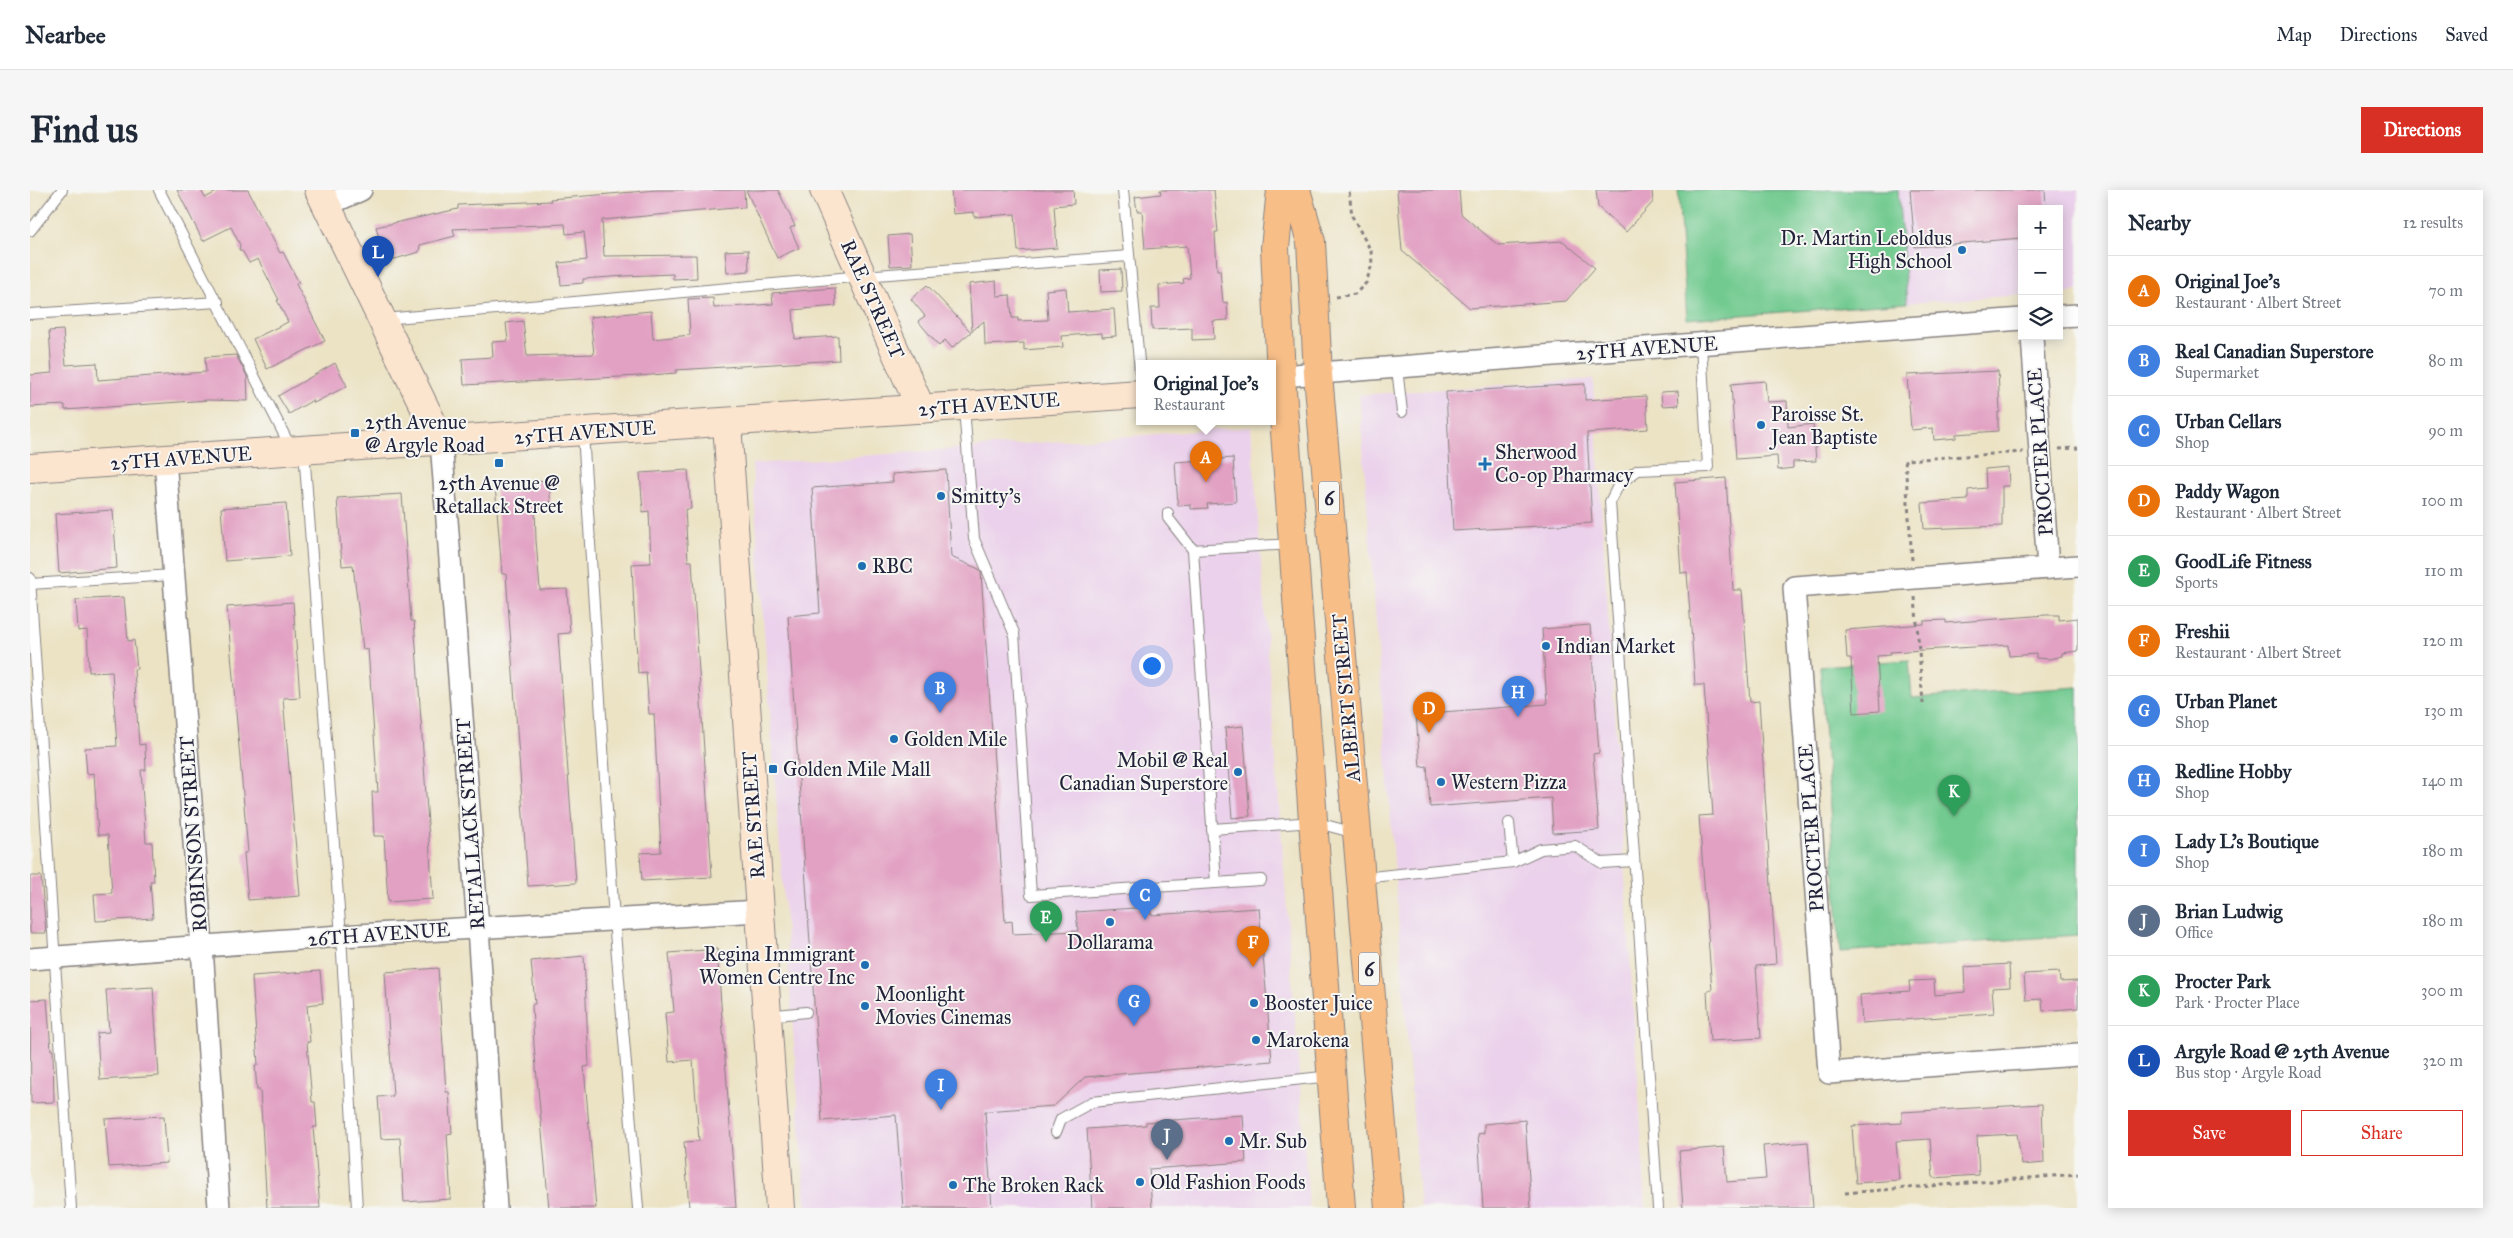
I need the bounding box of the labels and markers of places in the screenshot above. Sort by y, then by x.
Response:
place label: Dr. Martin Leboldus High School [1780,226,1953,274]
pin: L [362,236,394,277]
marker: Dr. Martin Leboldus High School [1956,244,1968,256]
place label: Paroisse St. Jean Baptiste [1769,402,1878,450]
place label: 25th Avenue @ Argyle Road [365,410,485,458]
marker: Paroisse St. Jean Baptiste [1755,419,1767,431]
marker: 25th Avenue @ Argyle Road [349,427,361,439]
place label: Sherwood Co-op Pharmacy [1495,440,1634,487]
pin: A [1190,441,1222,482]
marker: 25th Avenue @ Retallack Street [493,457,505,469]
marker: Sherwood Co-op Pharmacy [1479,458,1491,470]
place label: 25th Avenue @ Retallack Street [435,471,563,518]
place label: Smitty's [951,484,1021,508]
marker: Smitty's [935,490,947,502]
place label: RBC [872,554,913,578]
marker: RBC [856,560,868,572]
place label: Indian Market [1556,634,1675,658]
marker: Indian Market [1540,640,1552,652]
pin: B [924,672,956,713]
pin: H [1502,676,1534,717]
pin: D [1413,692,1445,733]
place label: Golden Mile [904,727,1007,751]
marker: Golden Mile [888,733,900,745]
place label: Mobil @ Real Canadian Superstore [1059,748,1229,795]
place label: Golden Mile Mall [783,757,931,781]
marker: Golden Mile Mall [767,763,779,775]
marker: Mobil @ Real Canadian Superstore [1232,766,1244,778]
place label: Western Pizza [1451,770,1567,794]
pin: K [1938,775,1970,816]
marker: Western Pizza [1435,776,1447,788]
pin: C [1129,879,1161,920]
pin: E [1030,901,1062,942]
marker: Dollarama [1104,916,1116,928]
pin: F [1237,926,1269,967]
place label: Dollarama [1067,930,1154,954]
place label: Regina Immigrant Women Centre Inc [699,942,855,989]
marker: Regina Immigrant Women Centre Inc [859,959,871,971]
place label: Moonlight Movies Cinemas [875,982,1011,1029]
pin: G [1118,985,1150,1026]
place label: Booster Juice [1264,991,1373,1016]
marker: Booster Juice [1248,997,1260,1009]
marker: Moonlight Movies Cinemas [859,1000,871,1012]
place label: Marokena [1266,1028,1350,1052]
marker: Marokena [1250,1034,1262,1046]
pin: I [925,1069,957,1110]
pin: J [1151,1119,1183,1160]
place label: Mr. Sub [1239,1129,1307,1153]
marker: Mr. Sub [1223,1135,1235,1147]
place label: Old Fashion Foods [1150,1170,1306,1194]
place label: The Broken Rack [963,1173,1105,1197]
marker: Old Fashion Foods [1134,1176,1146,1188]
marker: The Broken Rack [947,1179,959,1191]

